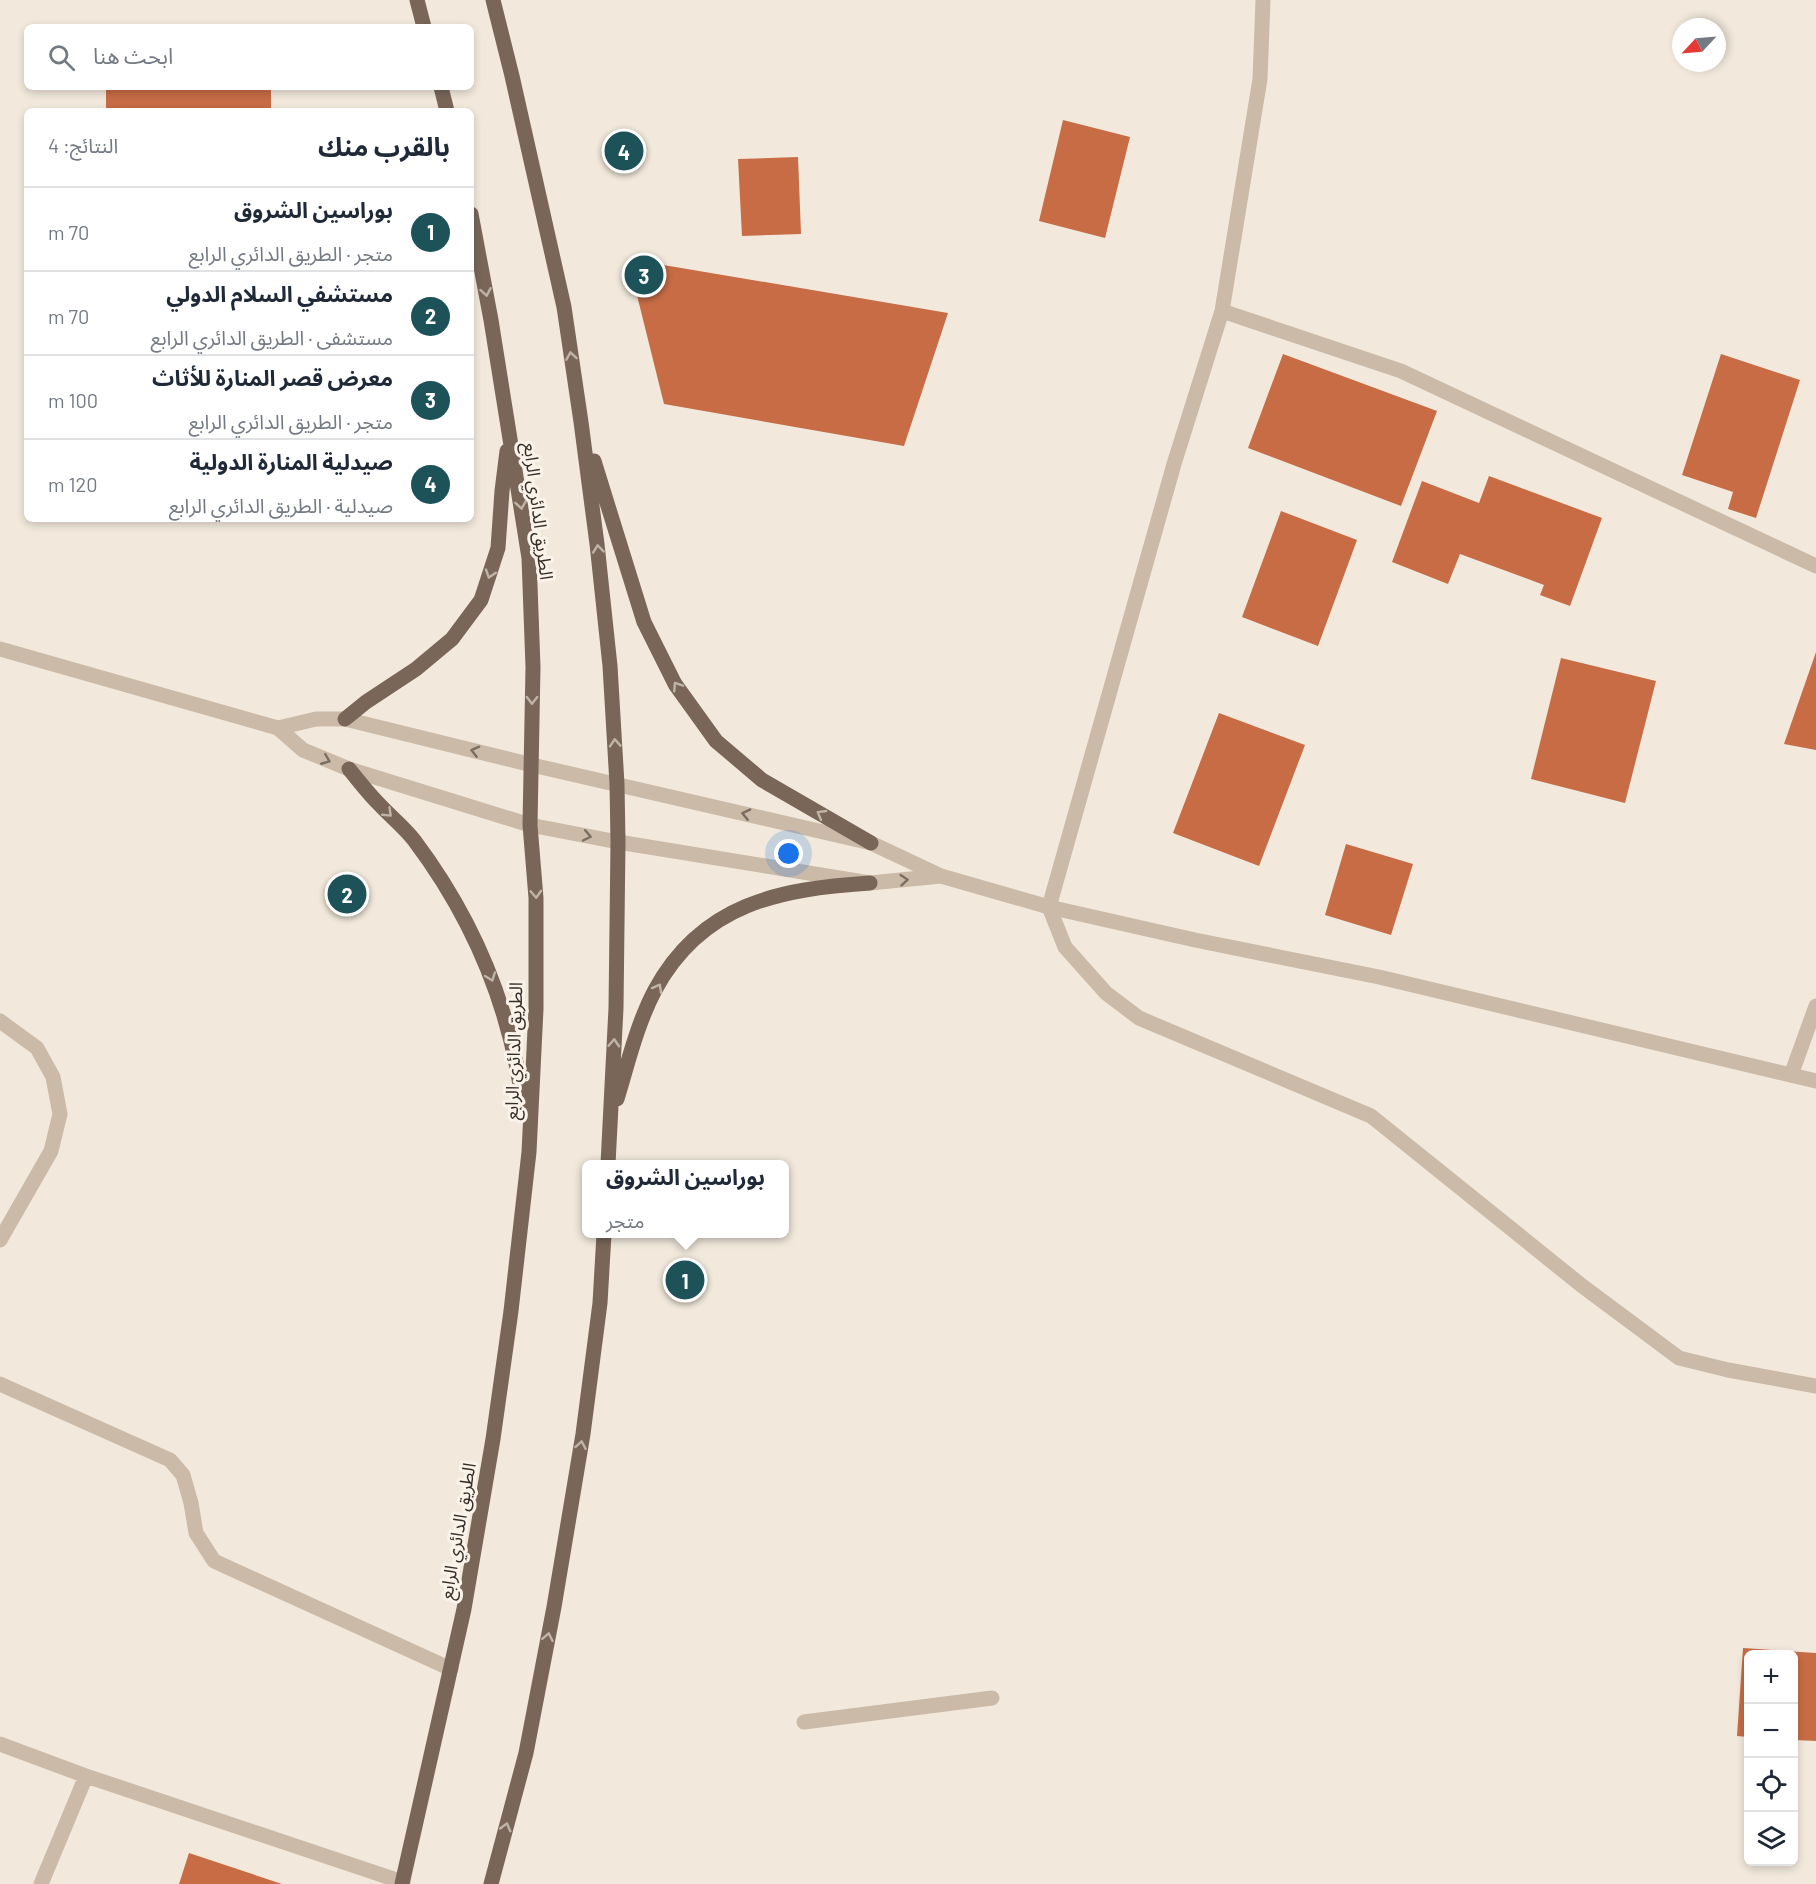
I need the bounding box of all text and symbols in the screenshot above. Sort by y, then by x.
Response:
north arrow [1672,18,1726,72]
search box [24,24,474,90]
icon: search [45,41,78,74]
text: ابحث هنا [93,42,173,68]
pin: 4 [604,128,644,174]
text: بالقرب منك [318,130,450,161]
text: النتائج: 4 [48,133,118,157]
text: بوراسين الشروق [234,196,393,222]
text: 70 m [48,220,89,244]
text: 1 [427,220,434,244]
text: متجر · الطريق الدائري الرابع [189,241,393,265]
pin: 3 [624,252,664,298]
text: مستشفي السلام الدولي [166,280,393,306]
one-way arrow [479,287,492,297]
text: 70 m [48,304,89,328]
text: 2 [425,304,436,328]
text: مستشفى · الطريق الدائري الرابع [151,325,393,349]
one-way arrow [566,351,578,361]
text: معرض قصر المنارة للأثاث [152,364,393,390]
text: 100 m [48,388,98,412]
text: 3 [425,388,436,412]
text: متجر · الطريق الدائري الرابع [189,409,393,433]
street label: الطريق الدائري الرابع [516,441,558,581]
text: صيدلية المنارة الدولية [189,448,393,474]
text: 120 m [48,472,98,496]
text: 4 [424,472,437,496]
text: صيدلية · الطريق الدائري الرابع [169,493,393,517]
one-way arrow [514,501,526,510]
one-way arrow [592,545,605,554]
one-way arrow [484,568,497,579]
one-way arrow [673,682,685,692]
one-way arrow [526,695,539,704]
one-way arrow [608,739,621,748]
one-way arrow [470,746,480,759]
one-way arrow [319,753,330,765]
one-way arrow [380,806,391,817]
one-way arrow [741,808,751,821]
one-way arrow [816,810,827,821]
one-way arrow [582,829,592,842]
your location [774,839,803,868]
pin: 2 [328,872,366,916]
one-way arrow [900,874,909,887]
one-way arrow [529,890,542,899]
one-way arrow [484,971,497,981]
street label: الطريق الدائري الرابع [500,982,530,1121]
one-way arrow [650,984,662,994]
one-way arrow [608,1039,621,1048]
popup [582,1160,789,1238]
text: بوراسين الشروق [606,1163,765,1189]
text: متجر [606,1208,645,1232]
pin: 1 [666,1258,704,1302]
one-way arrow [575,1440,587,1450]
street label: الطريق الدائري الرابع [434,1461,484,1602]
one-way arrow [541,1632,554,1642]
map controls [1744,1650,1798,1866]
button: + [1744,1650,1798,1704]
button: − [1744,1704,1798,1758]
button: locate [1744,1758,1798,1812]
button: layers [1744,1812,1798,1866]
one-way arrow [499,1823,512,1833]

